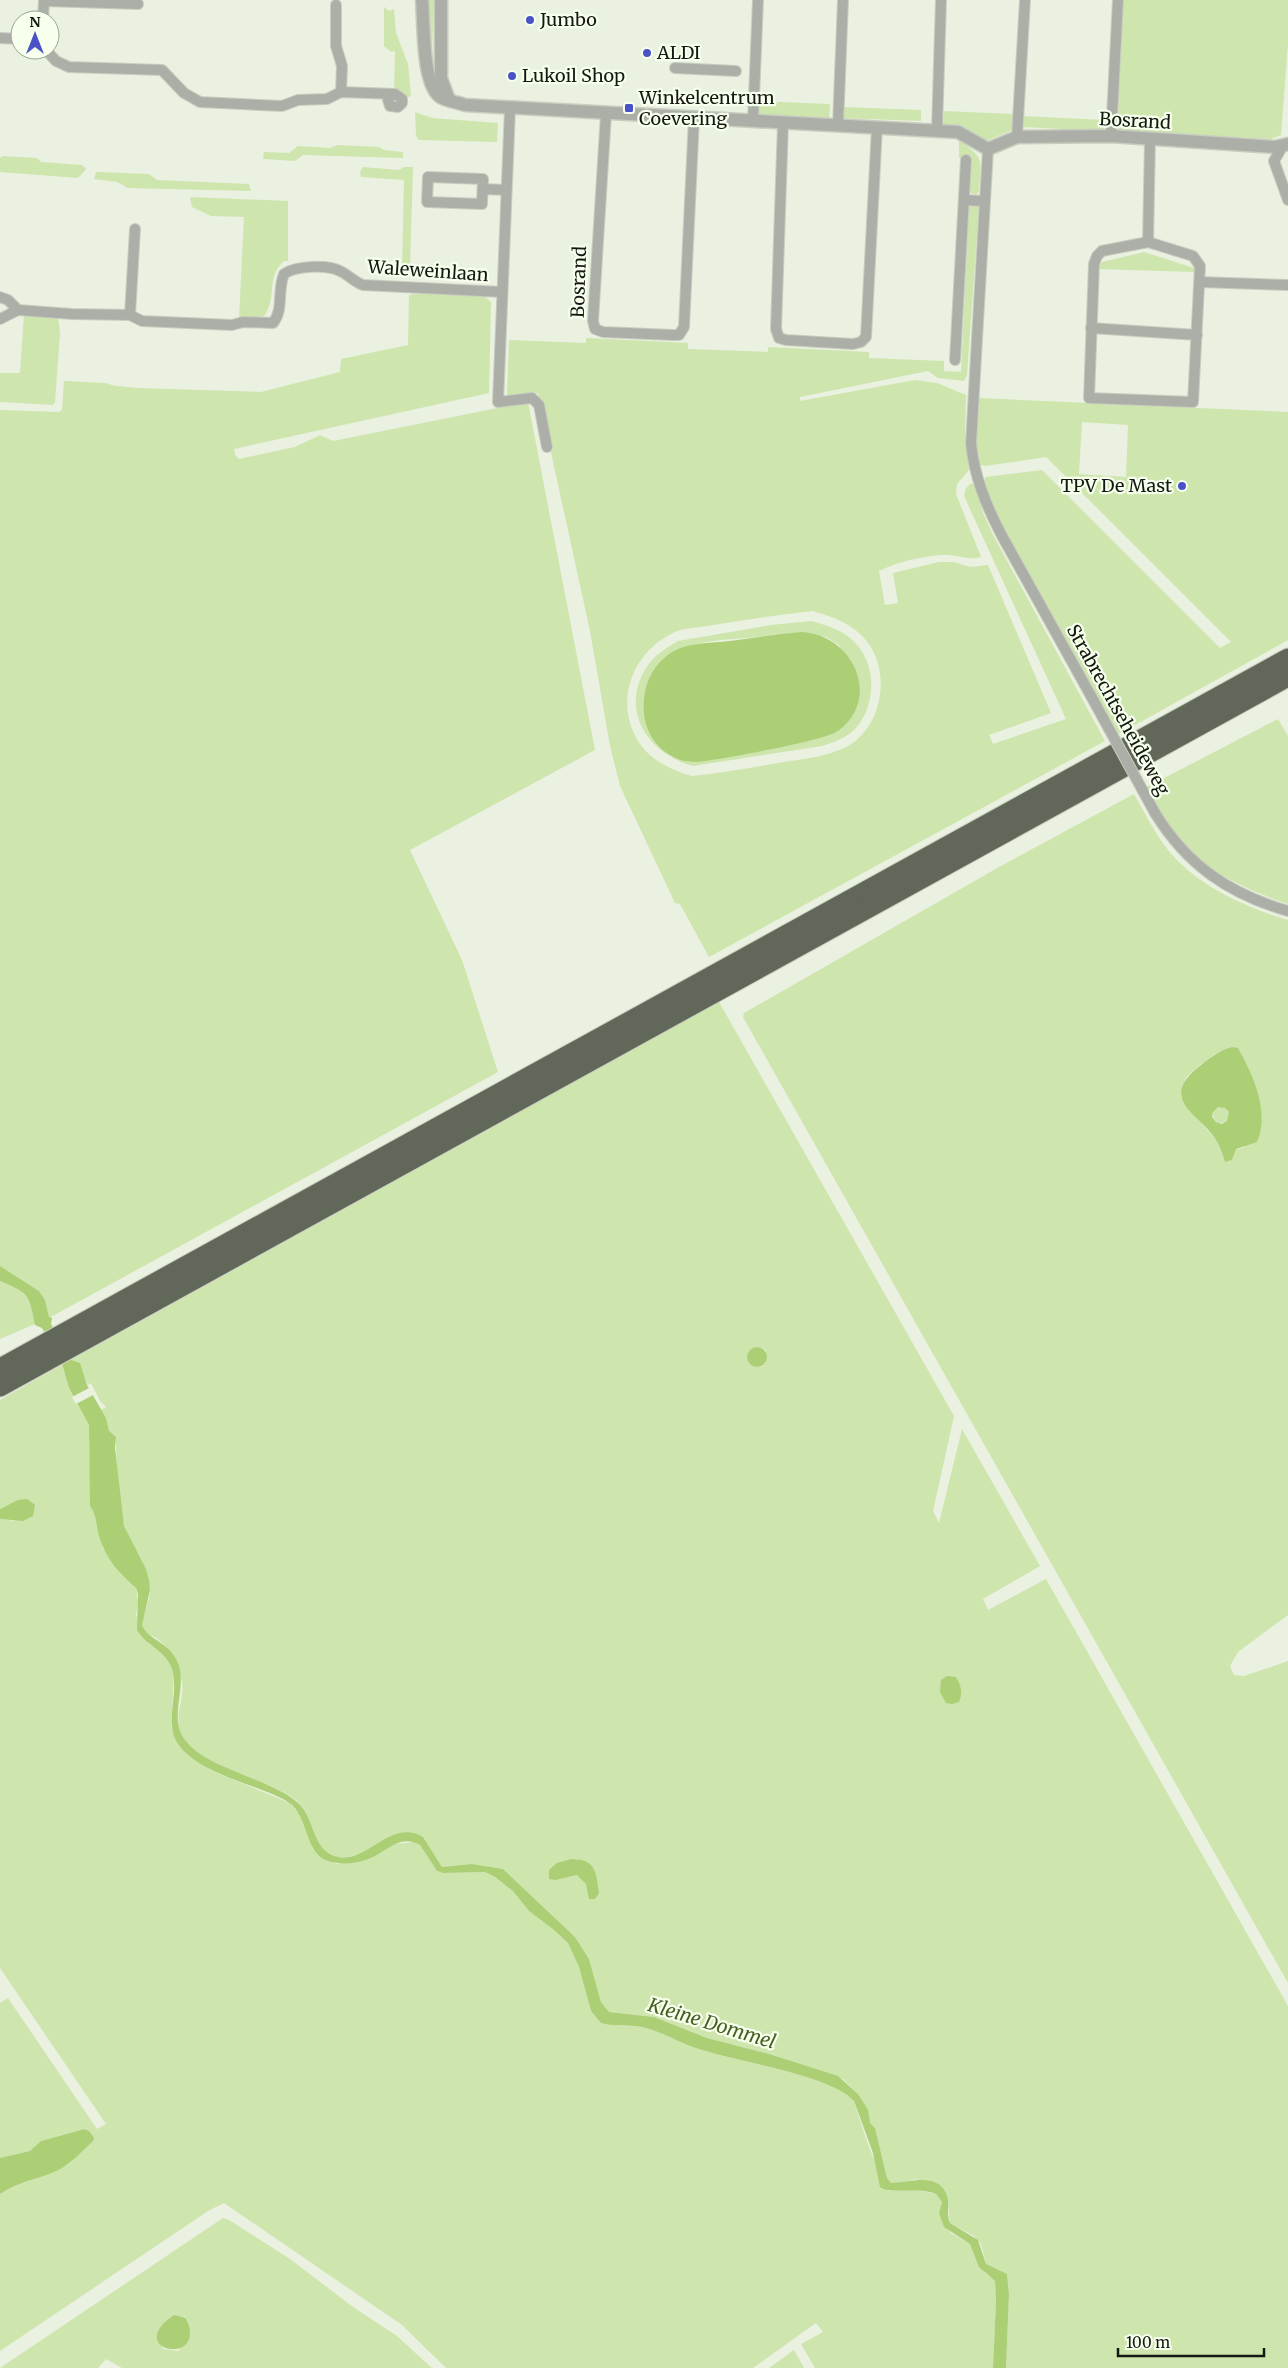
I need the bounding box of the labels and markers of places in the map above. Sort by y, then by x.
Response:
place label: Jumbo [539,8,597,31]
marker: Jumbo [524,14,536,26]
place label: ALDI [656,41,701,64]
marker: ALDI [641,47,653,59]
place label: Lukoil Shop [522,64,625,87]
marker: Lukoil Shop [506,70,518,82]
place label: Winkelcentrum Coevering [638,86,775,130]
marker: Winkelcentrum Coevering [623,102,635,114]
place label: TPV De Mast [1060,474,1172,497]
marker: TPV De Mast [1176,480,1188,492]

